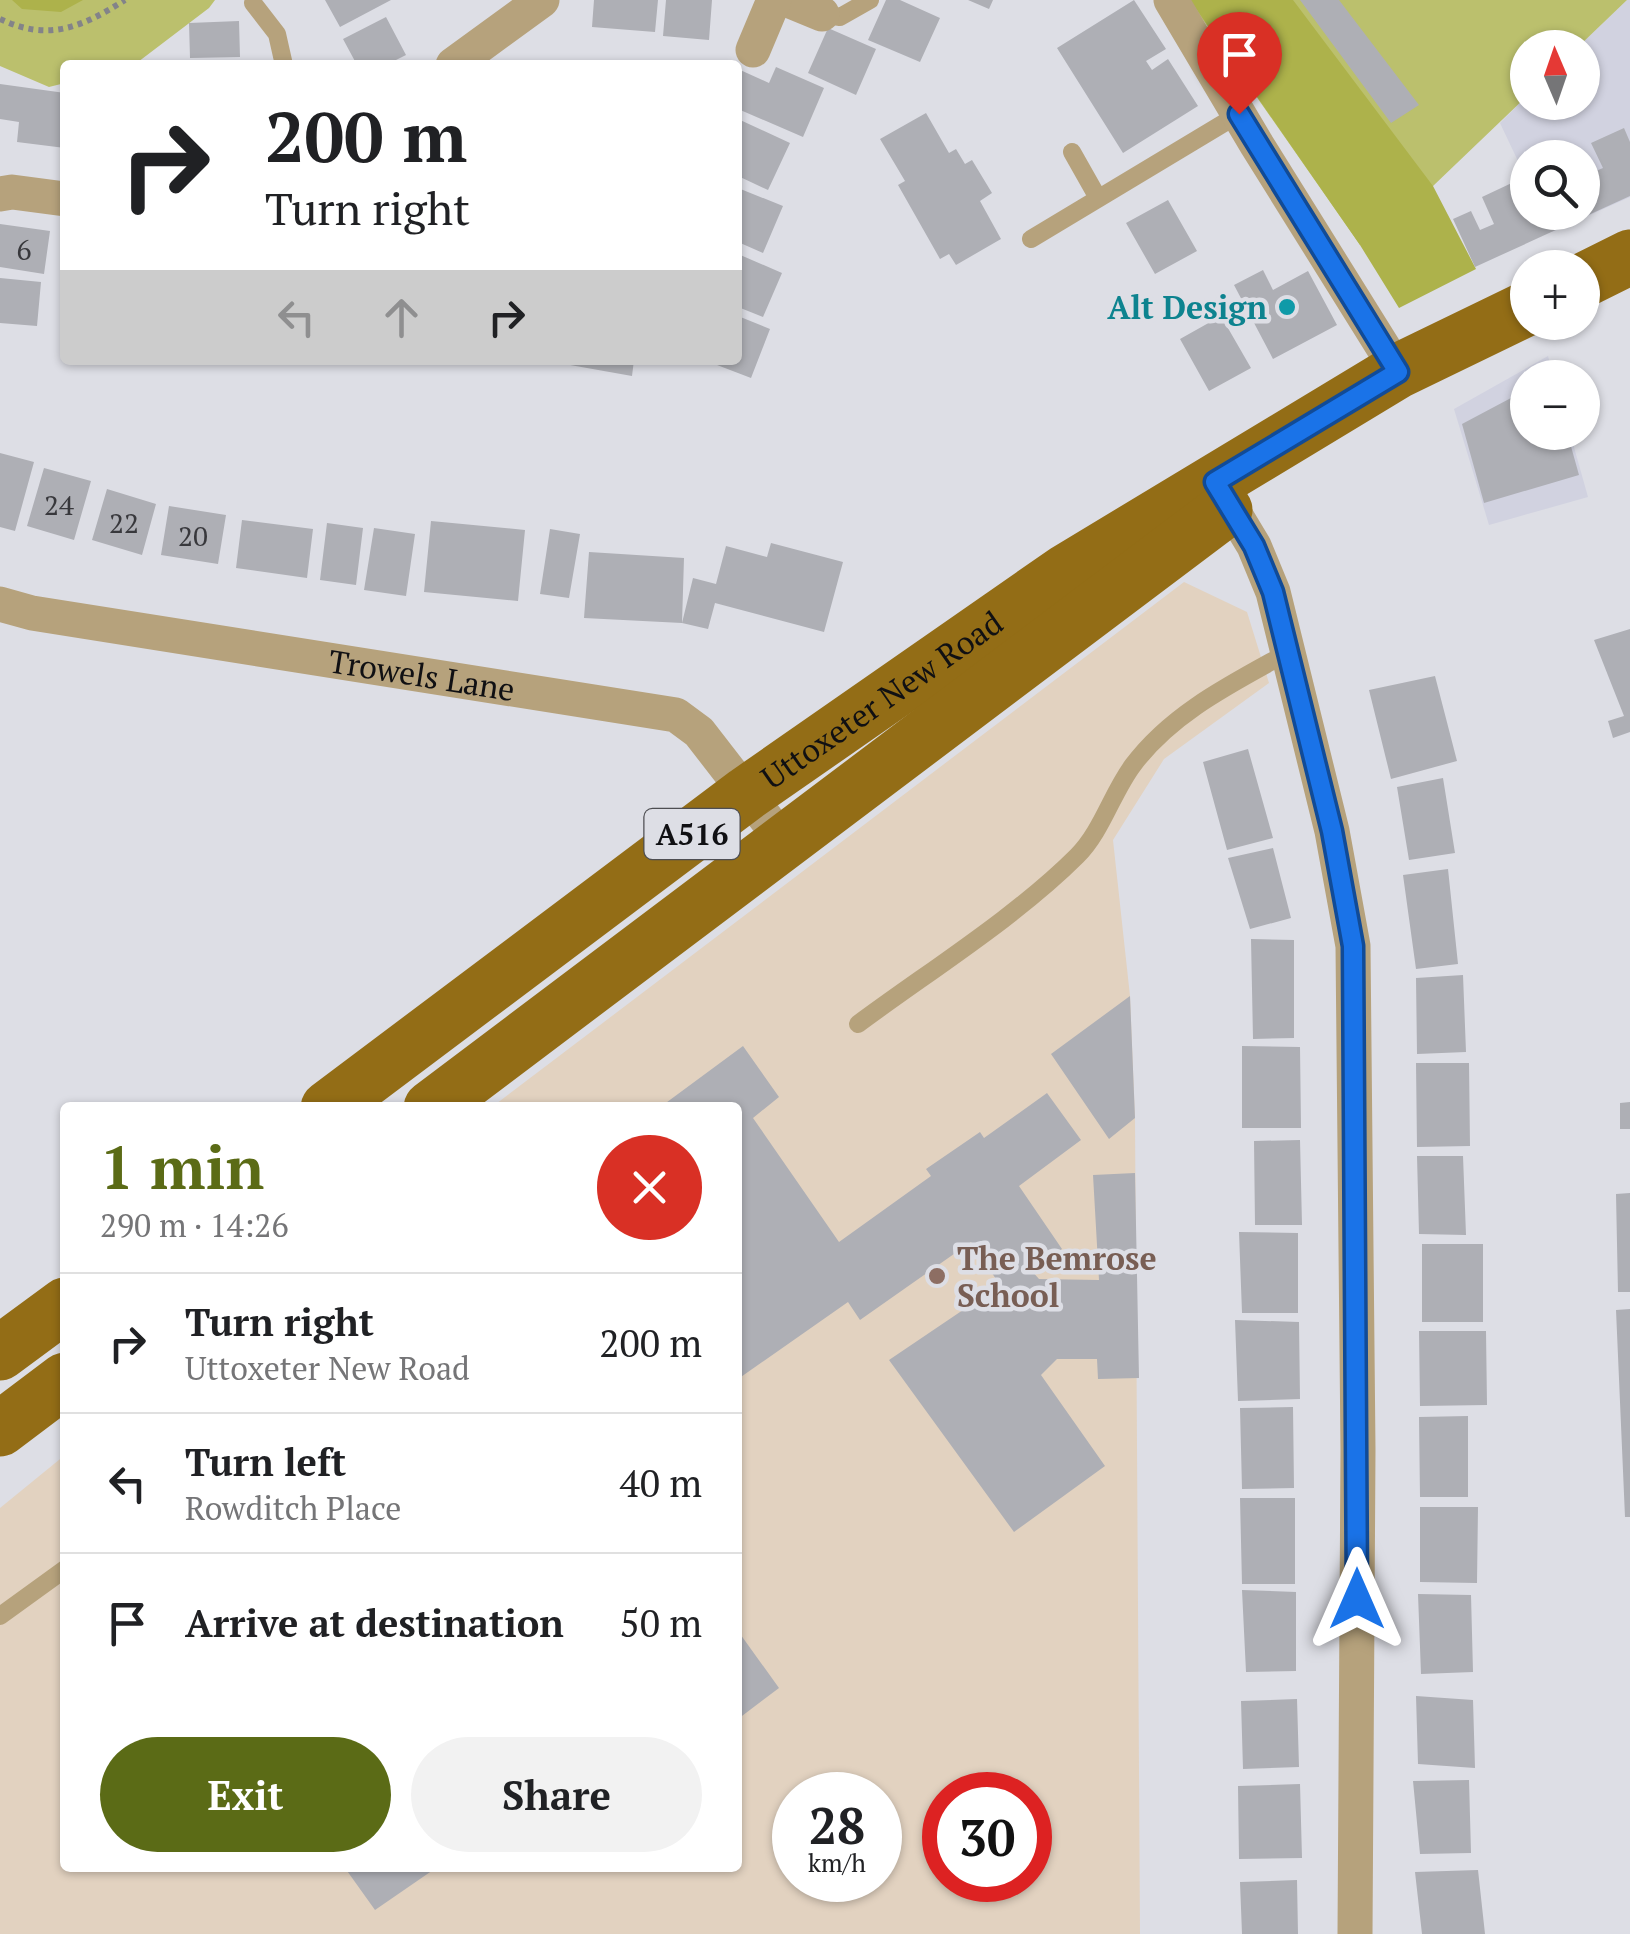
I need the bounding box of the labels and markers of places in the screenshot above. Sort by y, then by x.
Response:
pin [1197,12,1282,115]
place label: Alt Design [1107,286,1267,328]
marker: Alt Design [1276,296,1298,318]
place label: The Bemrose School [957,1237,1157,1316]
marker: The Bemrose School [926,1265,948,1287]

